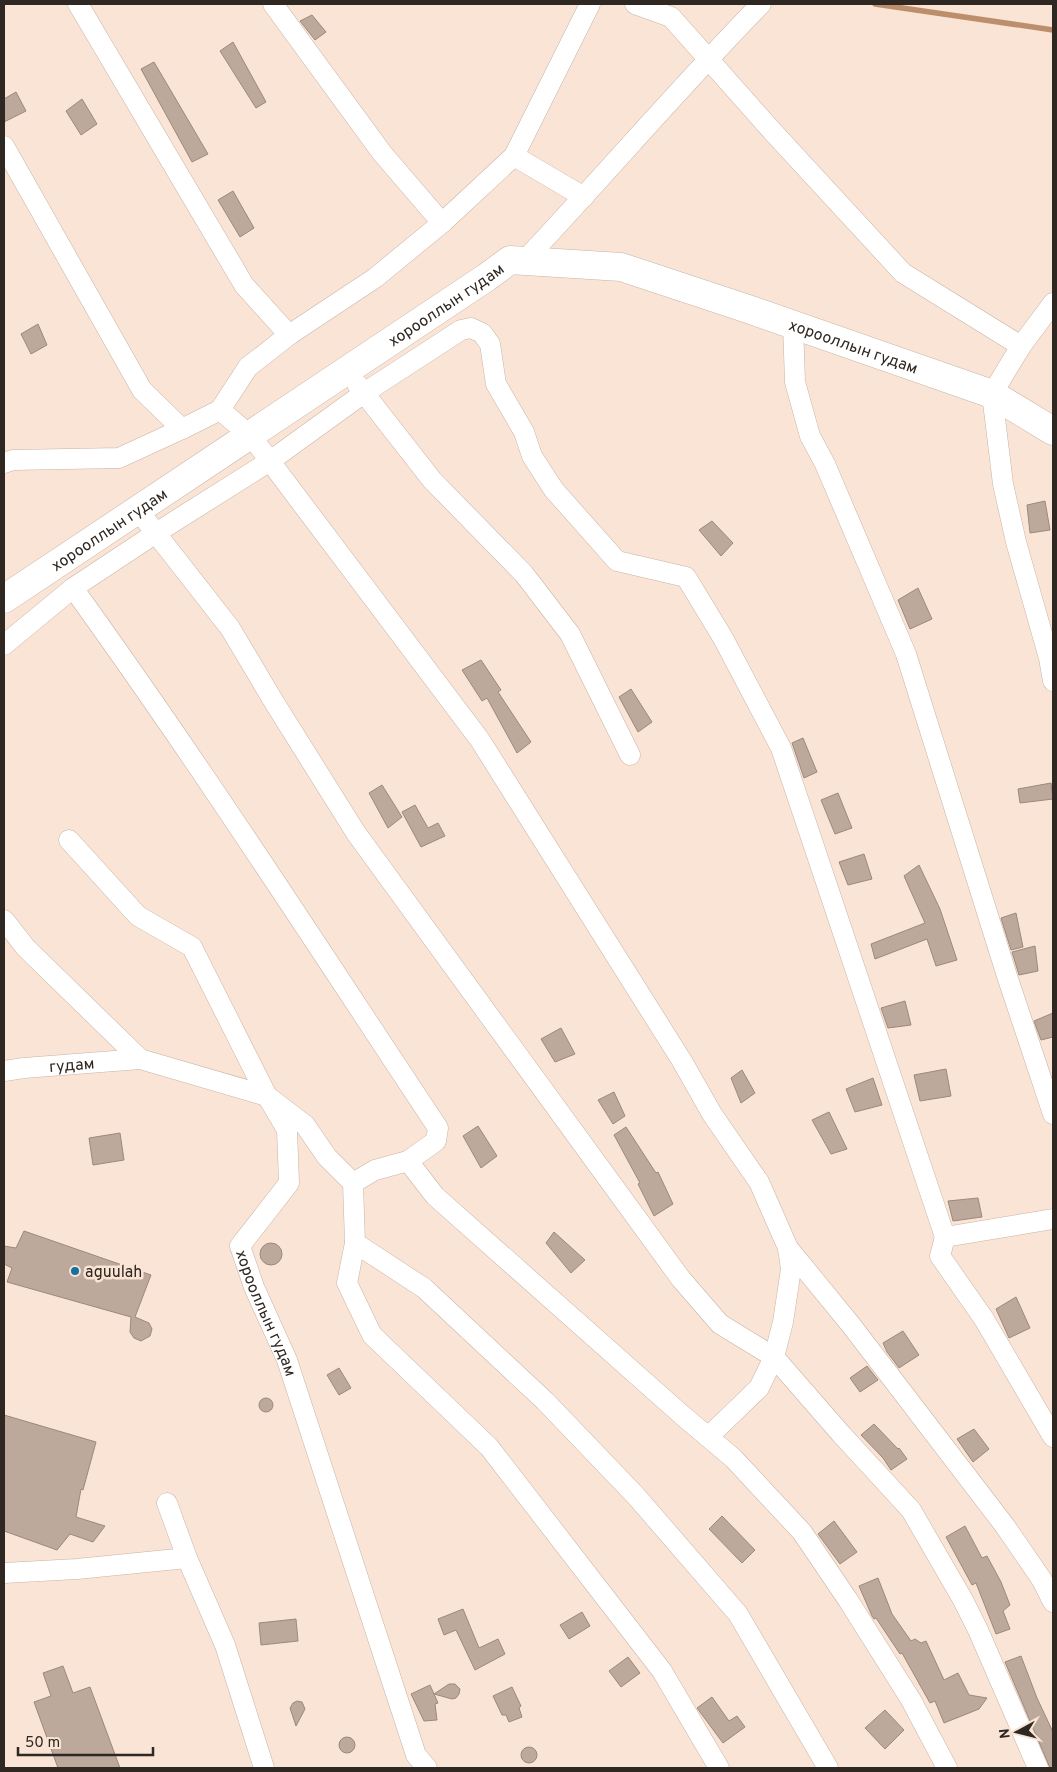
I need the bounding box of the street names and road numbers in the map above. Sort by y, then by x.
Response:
street label: хорооллын гудам [385,260,509,352]
street label: хорооллын гудам [786,316,920,379]
street label: хорооллын гудам [48,485,172,577]
street label: гудам [48,1055,95,1078]
street label: хорооллын гудам [230,1247,300,1379]

